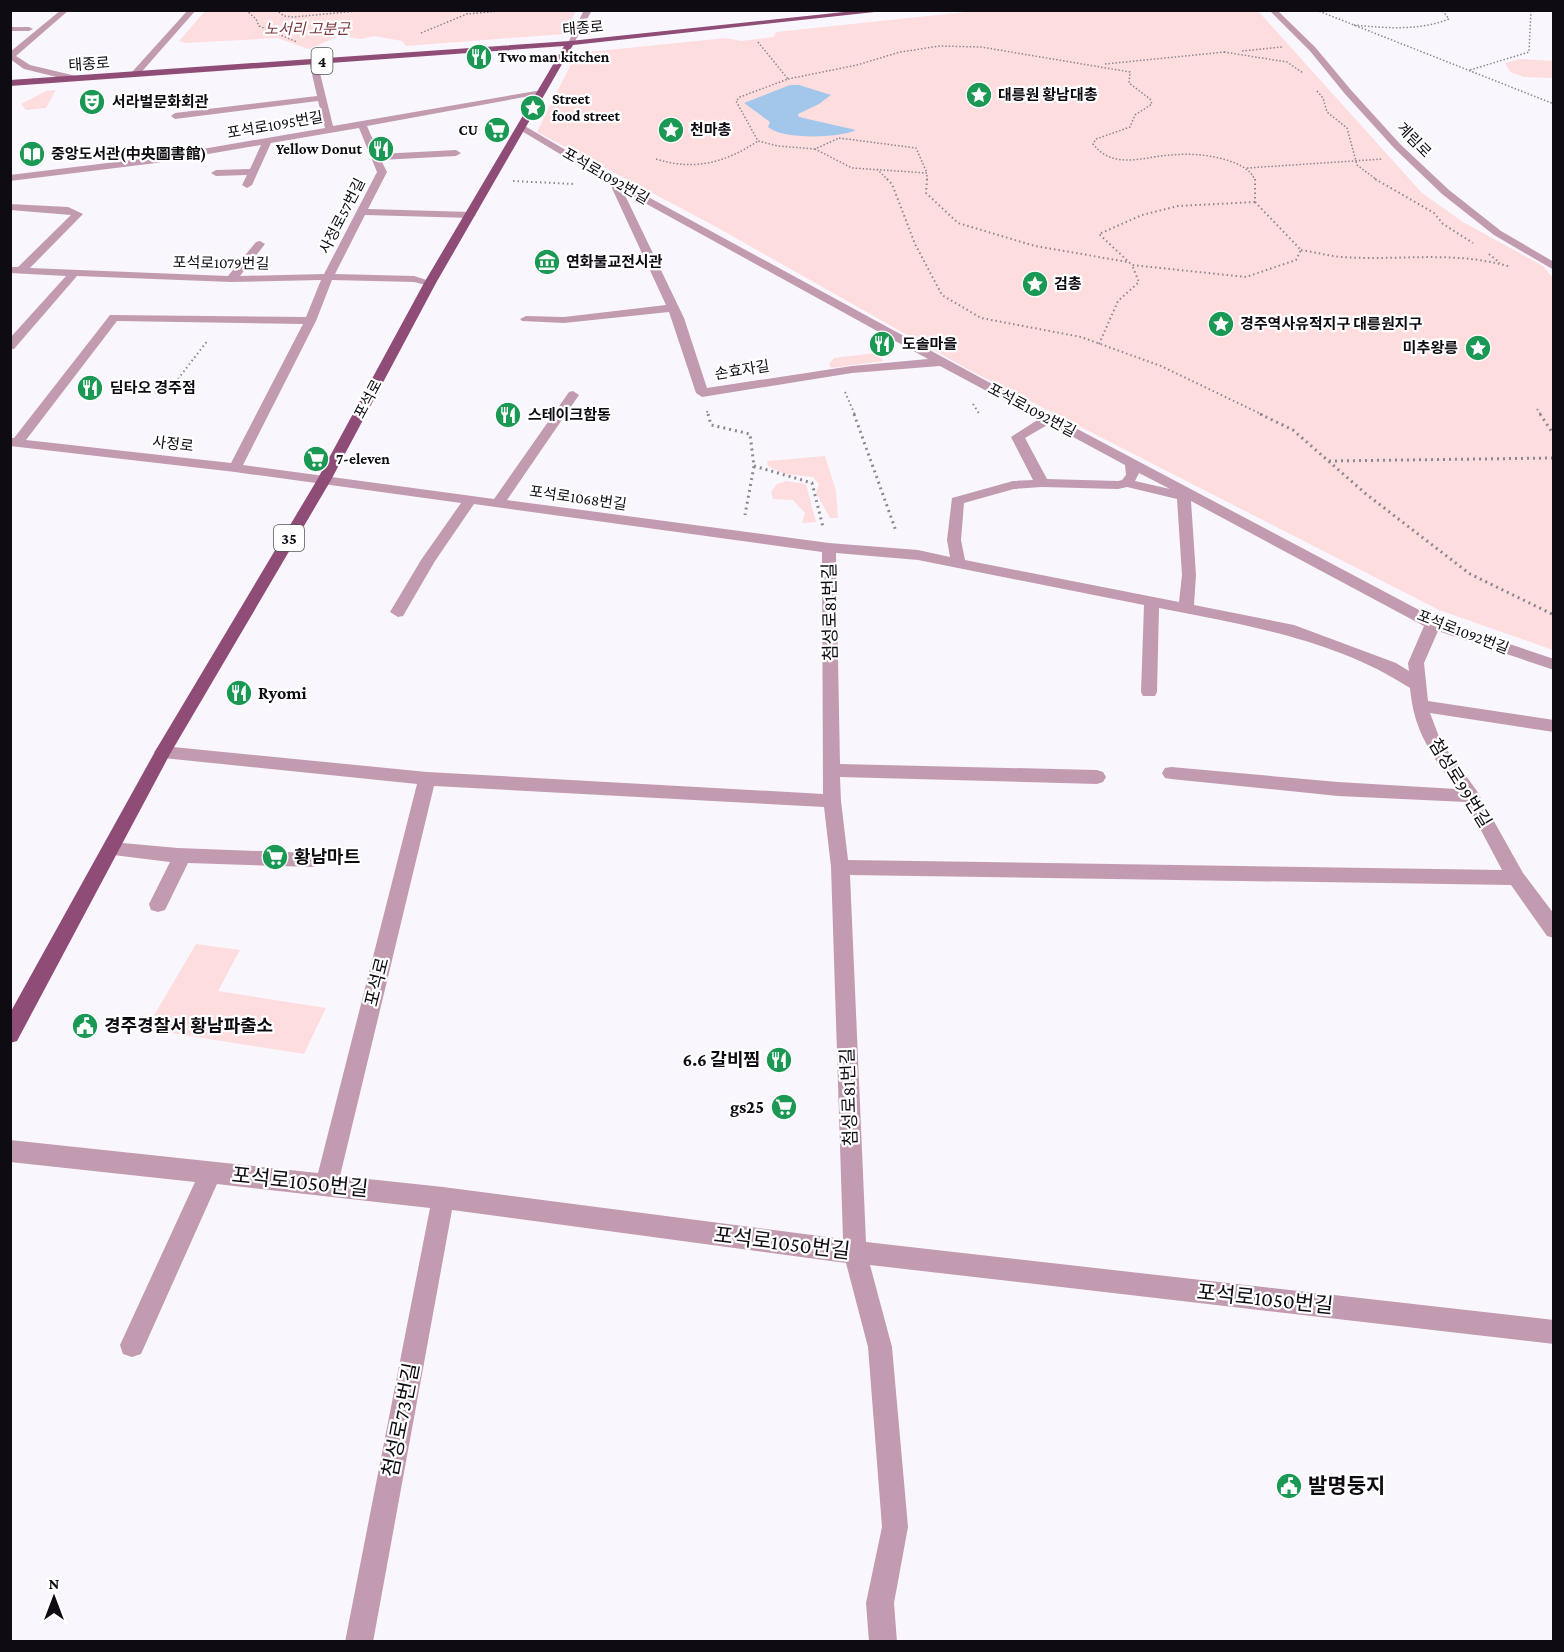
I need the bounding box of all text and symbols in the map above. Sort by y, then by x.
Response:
street label: 태종로 [562,18,604,38]
park label: 노서리 고분군 [264,21,351,37]
restaurant icon: Two man kitchen [464,42,494,72]
road number: 4 [312,48,332,74]
place label: Two man kitchen [498,49,610,65]
street label: 태종로 [68,55,110,73]
place icon: 대릉원 황남대총 [964,80,994,110]
place label: 대릉원 황남대총 [998,86,1098,103]
theatre icon: 서라벌문화회관 [77,87,107,117]
place label: Street food street [552,91,621,124]
place icon: Street food street [518,93,548,123]
place label: 서라벌문화회관 [112,94,209,110]
street label: 포석로1095번길 [226,109,324,141]
supermarket icon: CU [482,115,512,145]
place icon: 천마총 [656,115,686,145]
street label: 계림로 [1394,120,1434,160]
place label: 천마총 [690,121,732,138]
place label: CU [459,122,478,138]
restaurant icon: Yellow Donut [366,134,396,164]
library icon: 중앙도서관(中央圖書館) [17,139,47,169]
place label: Yellow Donut [276,141,363,157]
place label: 중앙도서관(中央圖書館) [51,145,206,163]
street label: 포석로1092번길 [560,145,652,207]
street label: 사정로57번길 [316,176,368,256]
museum icon: 연화불교전시관 [532,247,562,277]
street label: 포석로1079번길 [173,254,269,272]
place label: 연화불교전시관 [566,254,663,270]
place icon: 검총 [1020,269,1050,299]
place label: 검총 [1054,276,1082,292]
place icon: 경주역사유적지구 대릉원지구 [1206,309,1236,339]
place label: 경주역사유적지구 대릉원지구 [1240,316,1422,332]
restaurant icon: 도솔마을 [867,329,897,359]
place icon: 미추왕릉 [1463,333,1493,363]
place label: 도솔마을 [902,336,957,352]
place label: 미추왕릉 [1403,340,1458,356]
street label: 손효자길 [713,358,771,382]
restaurant icon: 딤타오 경주점 [75,373,105,403]
street label: 포석로 [351,377,385,421]
place label: 딤타오 경주점 [110,380,196,396]
street label: 포석로1092번길 [985,380,1079,440]
restaurant icon: 스테이크함동 [493,400,523,430]
place label: 스테이크함동 [528,406,611,423]
street label: 사정로 [151,434,195,454]
supermarket icon: 7-eleven [301,444,331,474]
place label: 7-eleven [336,451,390,467]
street label: 포석로1068번길 [528,483,628,513]
road number: 35 [274,525,304,551]
street label: 첨성로81번길 [819,563,841,661]
street label: 포석로1092번길 [1415,607,1511,657]
restaurant icon: Ryomi [224,678,254,708]
place label: Ryomi [258,683,308,703]
street label: 첨성로99번길 [1425,735,1495,831]
supermarket icon: 황남마트 [260,842,290,872]
place label: 황남마트 [294,847,360,867]
street label: 포석로 [361,955,393,1009]
public building icon: 경주경찰서 황남파출소 [70,1011,100,1041]
place label: 경주경찰서 황남파출소 [104,1016,273,1036]
restaurant icon: 6.6 갈비찜 [764,1045,794,1075]
street label: 첨성로81번길 [837,1047,861,1147]
place label: 6.6 갈비찜 [683,1050,760,1070]
supermarket icon: gs25 [769,1092,799,1122]
place label: gs25 [730,1097,764,1117]
street label: 포석로1050번길 [231,1163,369,1201]
street label: 포석로1050번길 [712,1223,852,1263]
street label: 포석로1050번길 [1196,1280,1334,1318]
street label: 첨성로73번길 [378,1361,424,1479]
public building icon: 발명둥지 [1274,1471,1304,1501]
place label: 발명둥지 [1308,1474,1385,1498]
north arrow [24,1568,84,1628]
text: N [49,1575,60,1592]

